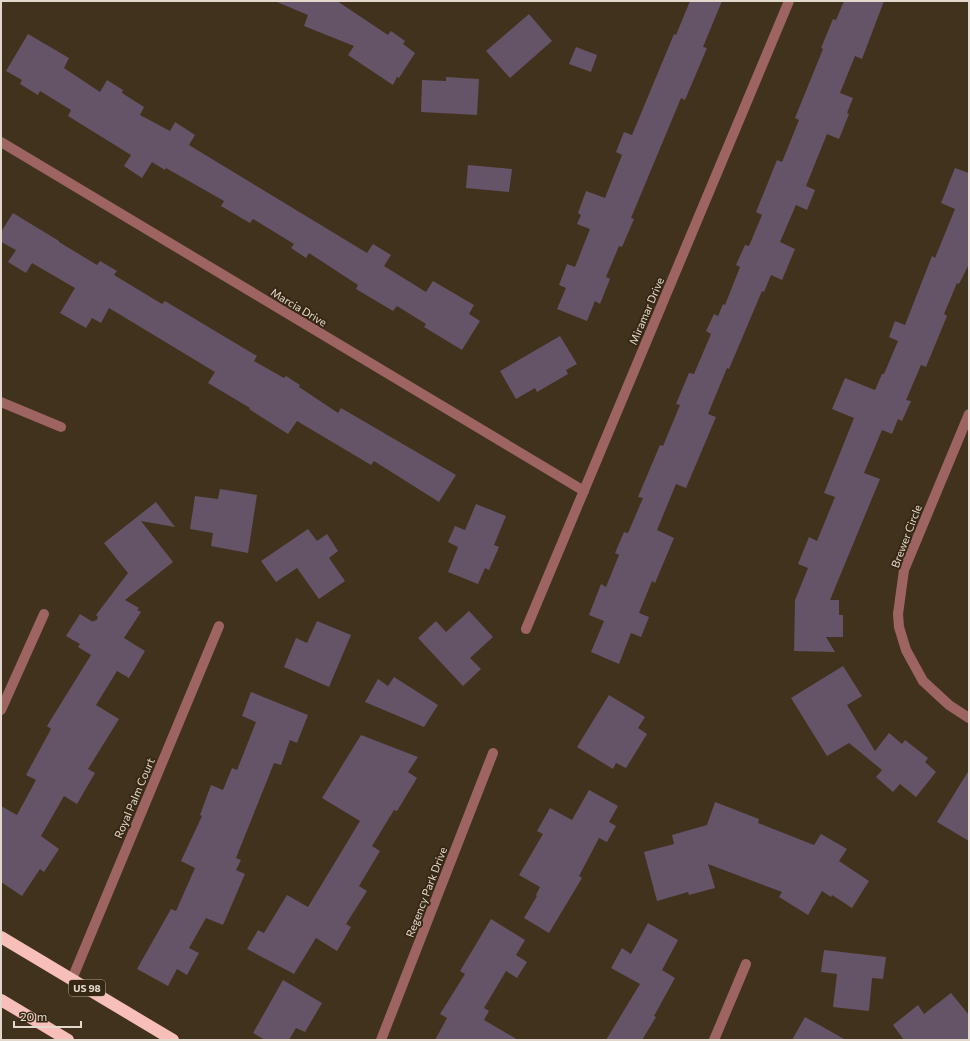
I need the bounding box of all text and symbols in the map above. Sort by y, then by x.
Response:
street label: Miramar Drive [626,275,666,347]
street label: Marcia Drive [269,285,330,329]
street label: Brewer Circle [888,502,924,569]
street label: Royal Palm Court [111,755,157,840]
street label: Regency Park Drive [403,845,449,939]
road number: US 98 [69,980,105,996]
scale bar [14,1003,81,1029]
text: 20 m [20,1009,47,1023]

